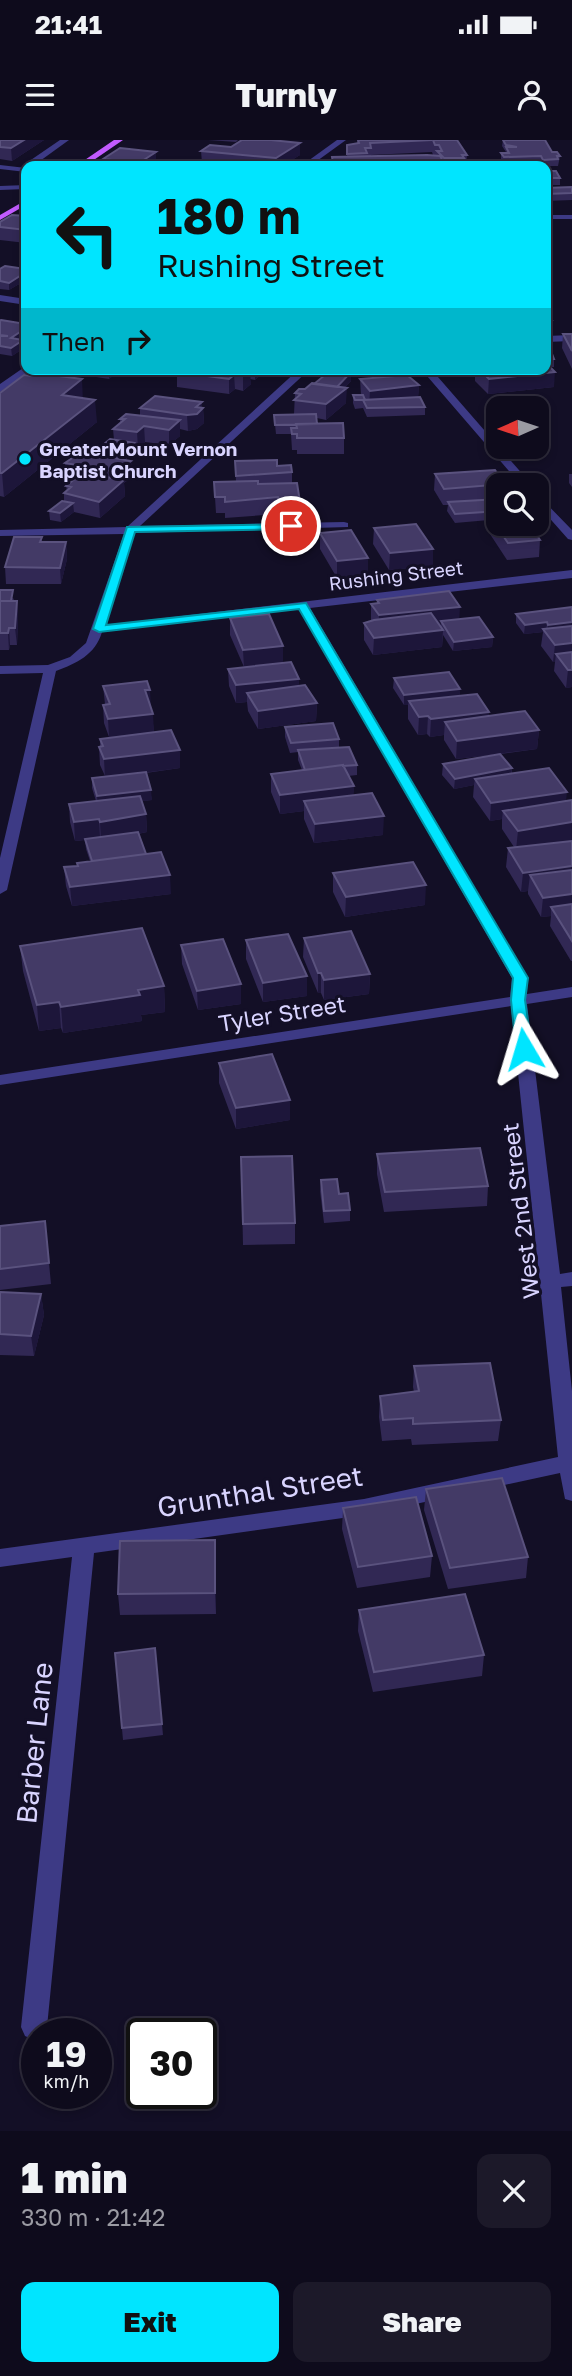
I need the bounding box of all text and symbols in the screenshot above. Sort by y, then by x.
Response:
text: 21:41 [35,9,102,40]
icon: menu [21,76,59,114]
text: Turnly [235,76,337,114]
icon: person [513,76,551,114]
text: 180 m [157,186,301,245]
icon: left [42,189,133,280]
text: Rushing Street [157,246,385,284]
icon: right [119,322,157,360]
text: Then [42,326,105,357]
north arrow [486,396,550,458]
map controls [486,396,549,536]
place label: GreaterMount Vernon Baptist Church [39,437,237,482]
marker: GreaterMount Vernon Baptist Church [17,451,33,467]
button: search [486,473,549,536]
pin [261,496,321,556]
icon: arrive [272,507,310,545]
street label: Rushing Street [327,555,465,595]
street label: Tyler Street [216,989,348,1037]
position arrow [487,1012,561,1086]
street label: West 2nd Street [495,1121,545,1301]
street label: Grunthal Street [155,1458,365,1524]
street label: Barber Lane [9,1661,59,1825]
speed limit sign: 30 [126,2018,217,2109]
text: 19 [46,2033,87,2075]
text: km/h [44,2070,89,2092]
text: 1 min [21,2152,128,2202]
button: close [477,2154,551,2228]
text: 330 m · 21:42 [21,2203,165,2231]
button: Exit [21,2282,279,2362]
button: Share [293,2282,551,2362]

